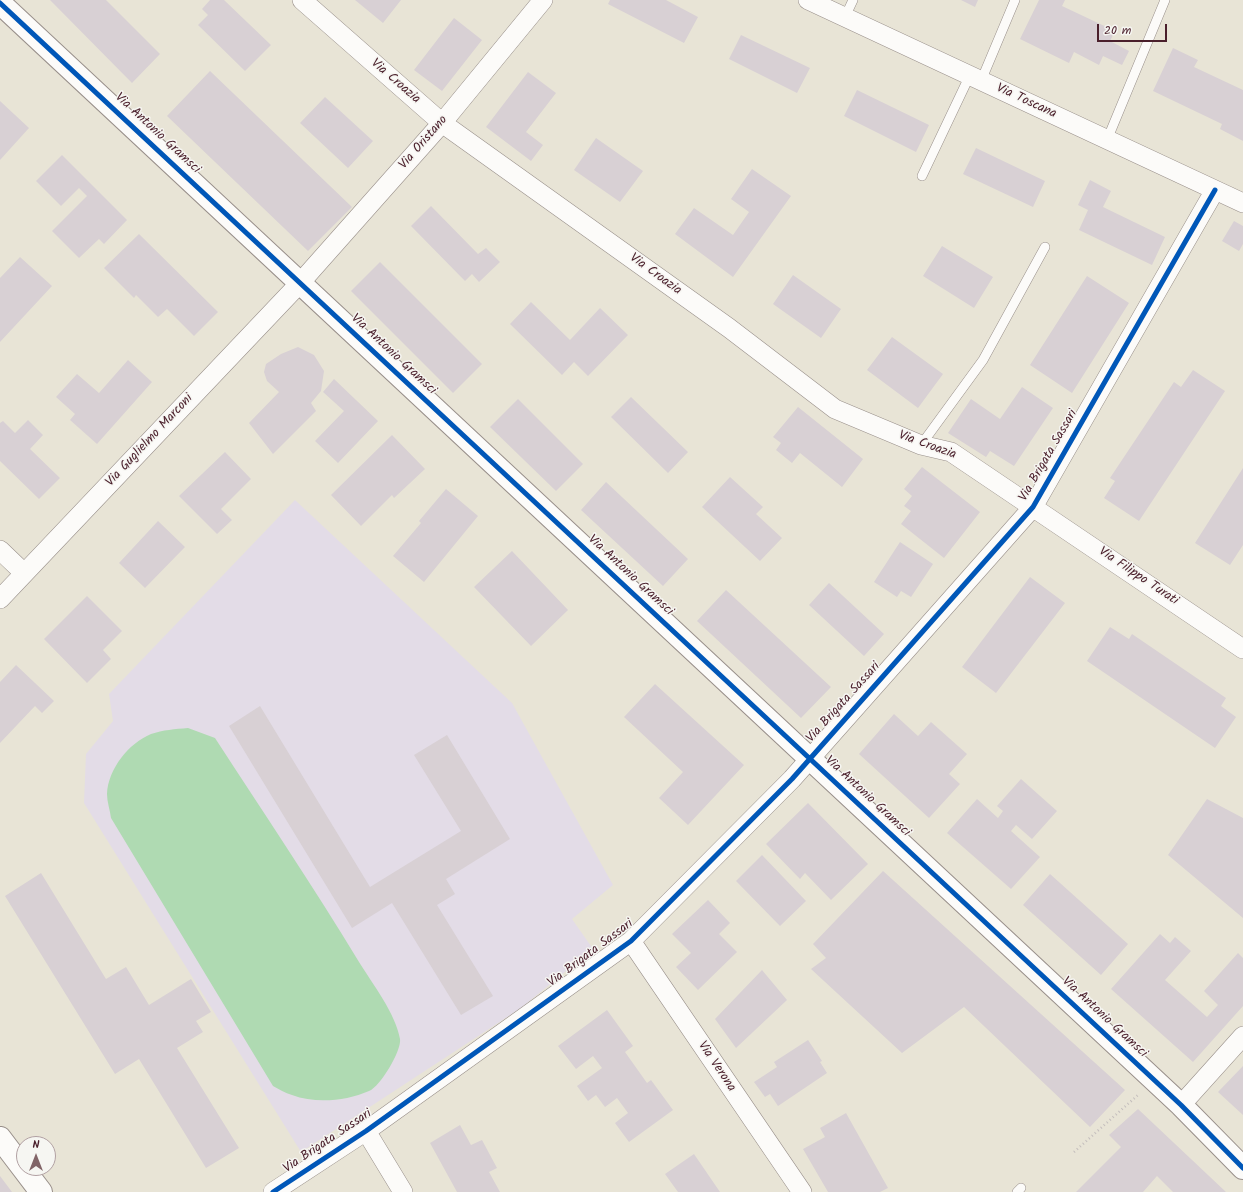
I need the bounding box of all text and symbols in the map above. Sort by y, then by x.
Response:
scale bar [1099,16,1169,42]
text: 20 m [1104,21,1131,40]
street label: Via Croazia [367,56,423,108]
street label: Via Toscana [993,81,1059,123]
street label: Via Antonio Gramsci [111,90,203,178]
street label: Via Oristano [396,113,452,173]
street label: Via Croazia [626,251,684,299]
street label: Via Antonio Gramsci [347,311,439,399]
street label: Via Guglielmo Marconi [103,392,197,490]
street label: Via Brigata Sassari [1016,407,1082,505]
street label: Via Croazia [896,428,958,464]
street label: Via Antonio Gramsci [584,532,676,620]
street label: Via Filippo Turati [1095,545,1181,609]
street label: Via Brigata Sassari [804,659,884,747]
street label: Via Antonio Gramsci [821,753,913,841]
street label: Via Brigata Sassari [545,917,637,991]
street label: Via Antonio Gramsci [1058,974,1150,1062]
street label: Via Verona [694,1039,738,1095]
street label: Via Brigata Sassari [281,1107,375,1177]
north arrow [16,1136,56,1176]
text: N [33,1136,39,1154]

